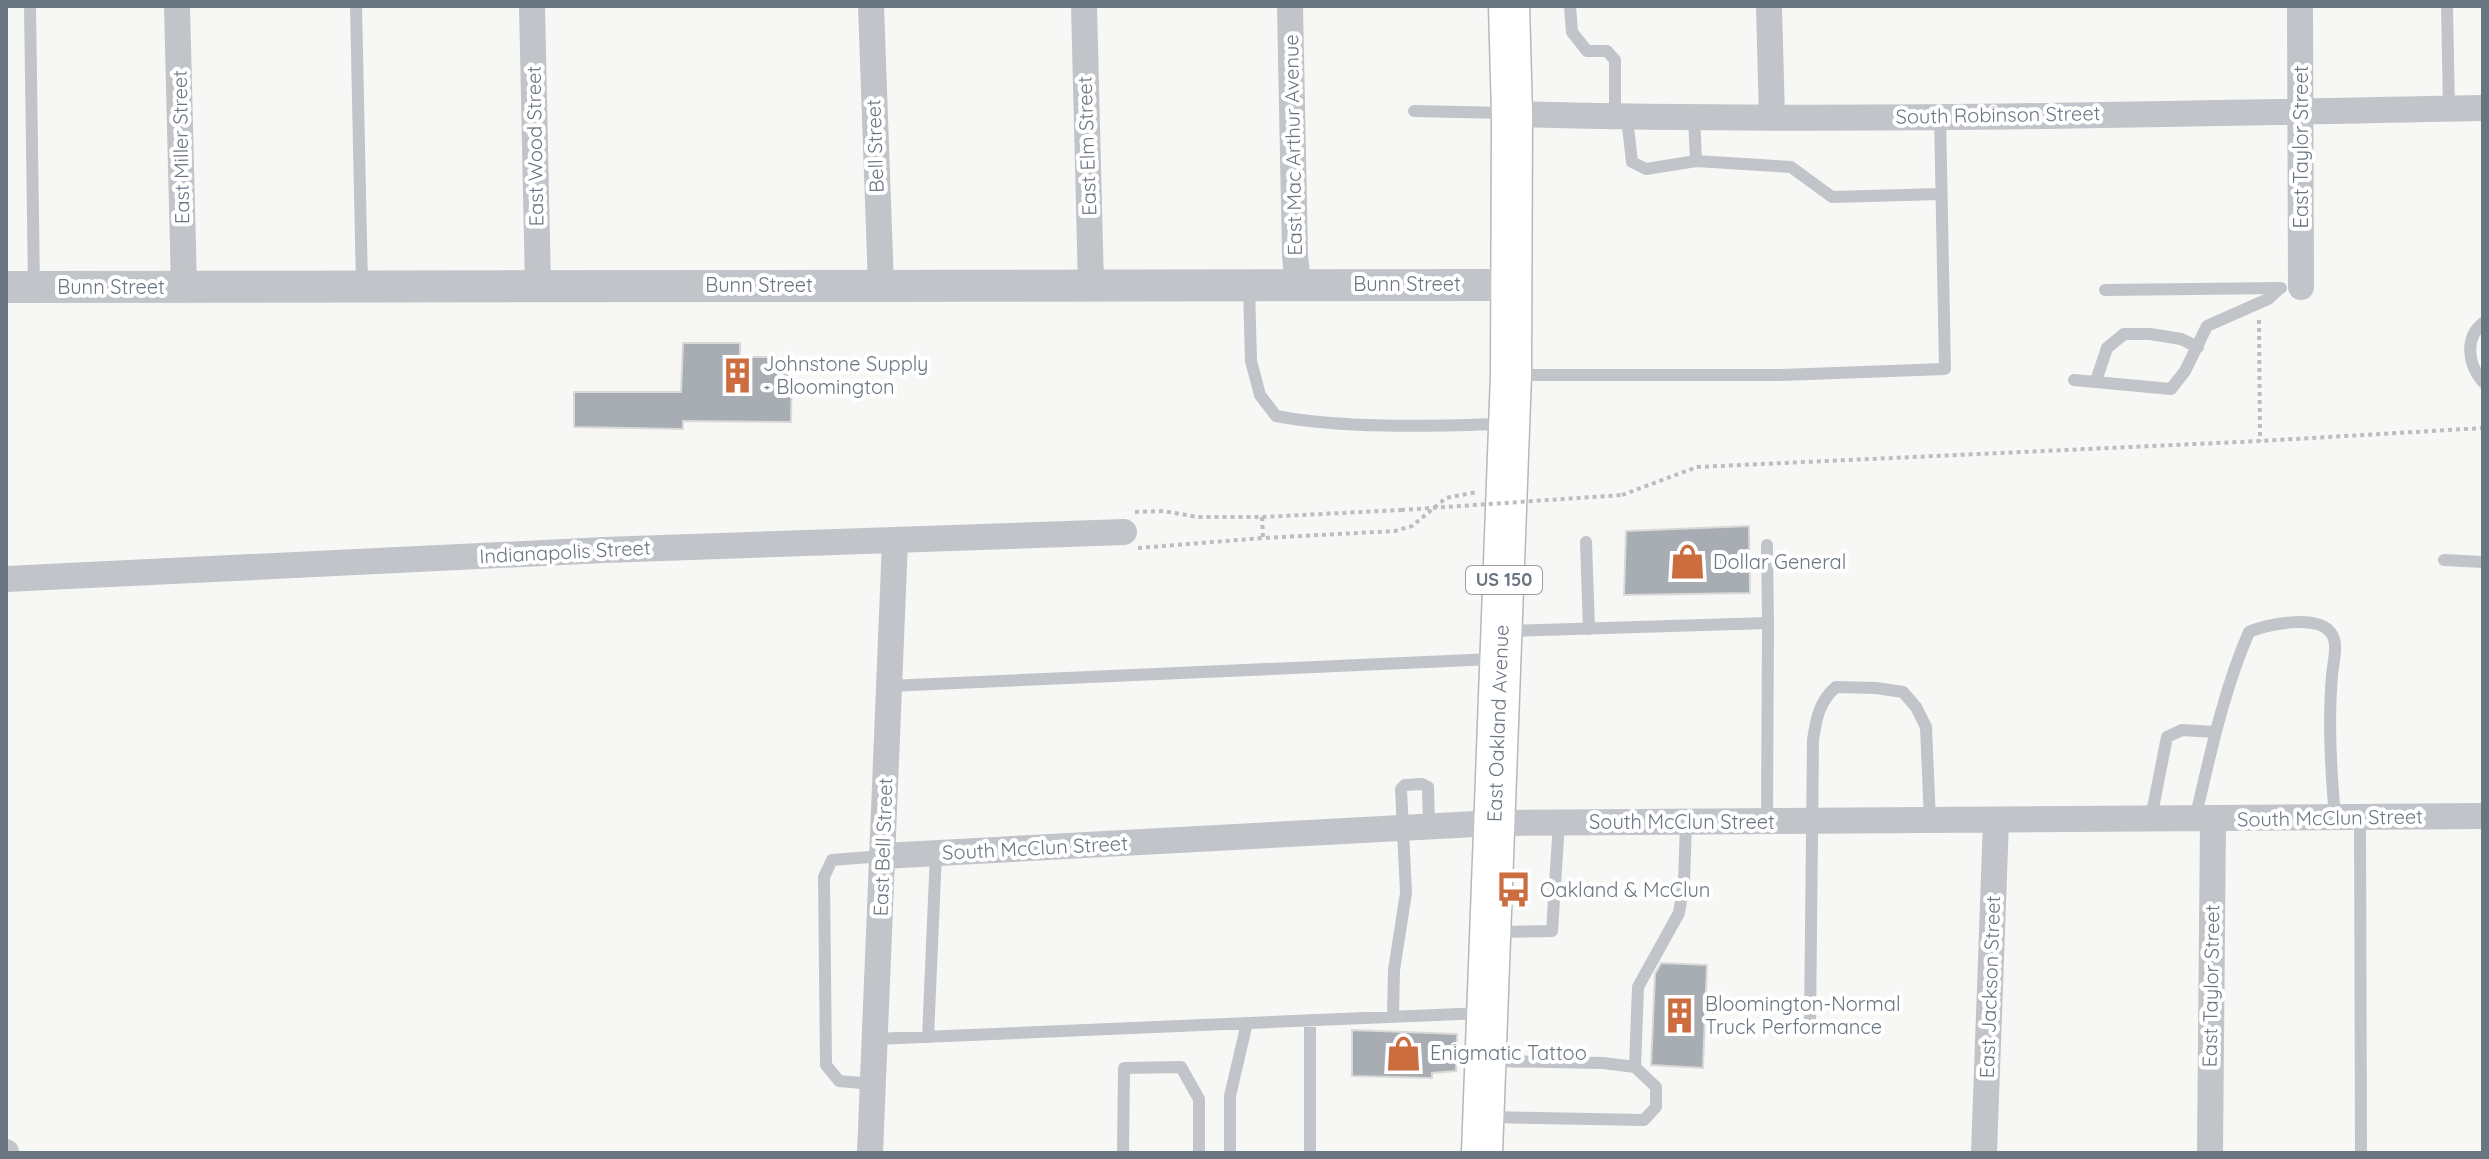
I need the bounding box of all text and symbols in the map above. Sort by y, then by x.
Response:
street label: East Mac Arthur Avenue [1278,34,1307,256]
street label: East Wood Street [521,65,548,226]
street label: East Taylor Street [2288,65,2313,228]
street label: East Miller Street [167,70,194,224]
street label: East Elm Street [1072,76,1101,216]
street label: Bell Street [860,99,889,193]
street label: South Robinson Street [1895,100,2101,129]
street label: Bunn Street [1353,271,1461,296]
street label: Bunn Street [705,272,813,297]
street label: Bunn Street [57,274,165,299]
place label: Johnstone Supply - Bloomington [763,351,928,399]
building icon: Johnstone Supply - Bloomington [718,356,756,394]
street label: Indianapolis Street [479,535,651,568]
shop icon: Dollar General [1668,543,1706,581]
place label: Dollar General [1713,549,1846,574]
road number: US 150 [1466,566,1542,594]
street label: East Oakland Avenue [1481,624,1514,822]
street label: East Bell Street [868,777,897,917]
street label: South McClun Street [2237,803,2423,832]
street label: South McClun Street [1589,809,1775,834]
street label: South McClun Street [942,830,1129,865]
bus stop icon: Oakland & McClun [1495,871,1533,909]
place label: Oakland & McClun [1540,877,1710,902]
street label: East Jackson Street [1974,895,2005,1079]
street label: East Taylor Street [2197,904,2224,1068]
place label: Bloomington-Normal Truck Performance [1705,991,1901,1039]
building icon: Bloomington-Normal Truck Performance [1660,996,1698,1034]
shop icon: Enigmatic Tattoo [1385,1034,1423,1072]
place label: Enigmatic Tattoo [1430,1040,1587,1065]

